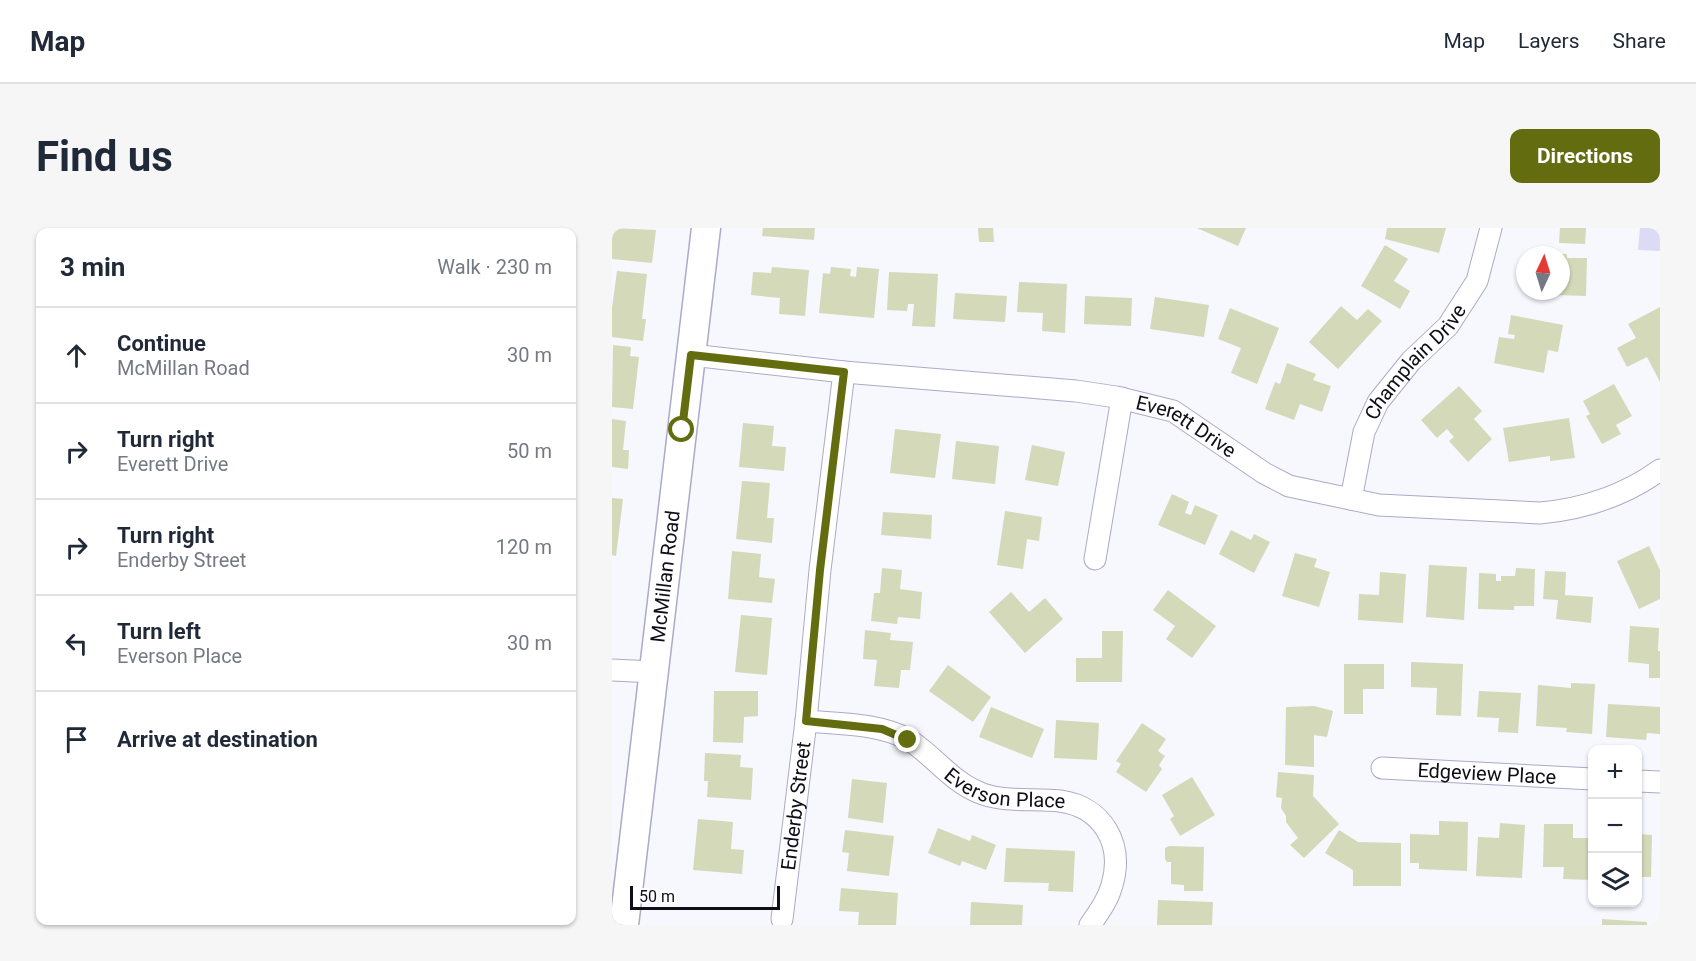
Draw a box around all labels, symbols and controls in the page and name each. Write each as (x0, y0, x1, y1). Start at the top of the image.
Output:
text: Map (30, 25, 85, 58)
text: Map (1443, 29, 1485, 53)
text: Layers (1518, 29, 1579, 53)
text: Share (1612, 29, 1666, 53)
button: Directions (1510, 129, 1660, 183)
text: Find us (36, 132, 173, 181)
north arrow (1516, 246, 1570, 300)
text: 3 min (60, 252, 125, 282)
text: Walk · 230 m (437, 255, 552, 279)
street label: Champlain Drive (1360, 300, 1471, 423)
text: Continue (117, 331, 206, 356)
icon: ahead (60, 339, 93, 372)
text: 30 m (507, 343, 552, 367)
text: McMillan Road (117, 356, 250, 380)
street label: Everett Drive (1134, 390, 1241, 463)
route start (668, 416, 694, 442)
text: Turn right (117, 427, 214, 452)
icon: right (60, 435, 93, 468)
text: 50 m (507, 439, 552, 463)
text: Everett Drive (117, 452, 228, 476)
street label: McMillan Road (645, 509, 685, 644)
text: Turn right (117, 523, 214, 548)
icon: right (60, 531, 93, 564)
text: 120 m (496, 535, 552, 559)
text: Enderby Street (117, 548, 246, 572)
text: Turn left (117, 619, 201, 644)
icon: left (60, 627, 93, 660)
text: 30 m (507, 631, 552, 655)
text: Everson Place (117, 644, 242, 668)
icon: arrive (60, 723, 93, 756)
route end (894, 726, 920, 752)
text: Arrive at destination (117, 727, 318, 752)
street label: Enderby Street (776, 740, 815, 872)
map controls (1588, 745, 1642, 907)
button: + (1588, 745, 1642, 799)
street label: Edgeview Place (1417, 758, 1557, 789)
street label: Everson Place (940, 763, 1067, 814)
button: − (1588, 799, 1642, 853)
button: layers (1588, 853, 1642, 907)
scale bar (630, 883, 780, 910)
text: 50 m (639, 887, 675, 906)

